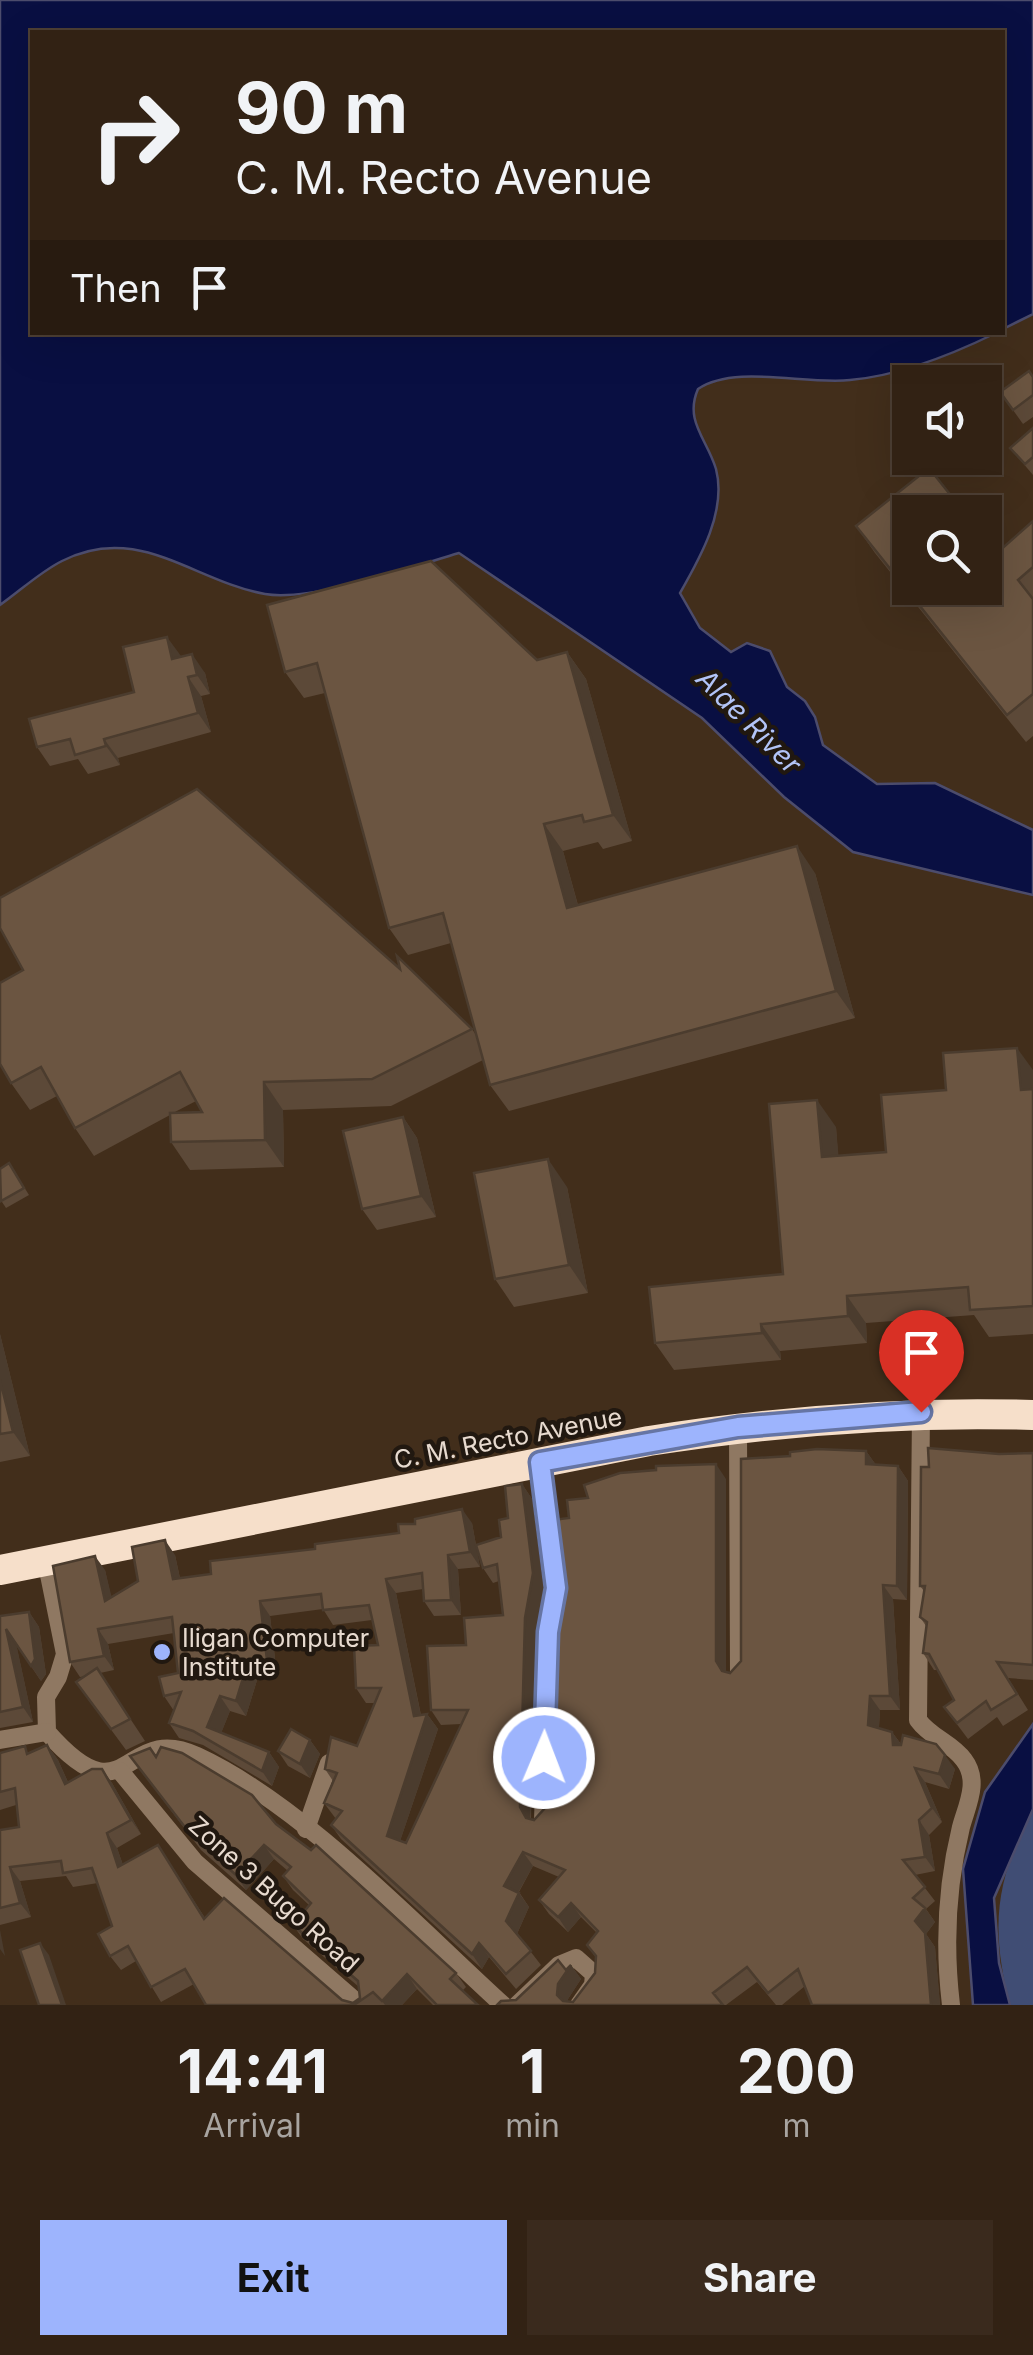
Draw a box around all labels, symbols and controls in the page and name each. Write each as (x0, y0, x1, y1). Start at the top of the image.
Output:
text: 90 m (235, 65, 408, 150)
icon: right (70, 70, 200, 200)
text: C. M. Recto Avenue (235, 150, 652, 205)
icon: arrive (182, 260, 237, 315)
text: Then (70, 265, 162, 311)
map controls (892, 365, 1002, 605)
button: sound (892, 365, 1002, 475)
button: search (892, 495, 1002, 605)
water label: Alae River (689, 661, 809, 781)
pin (879, 1310, 964, 1413)
icon: arrive (894, 1325, 949, 1380)
street label: C. M. Recto Avenue (391, 1401, 625, 1475)
place label: Iligan Computer Institute (182, 1623, 369, 1682)
marker: Iligan Computer Institute (151, 1641, 173, 1663)
position arrow (492, 1706, 596, 1810)
street label: Zone 3 Bugo Road (183, 1810, 365, 1978)
text: 14:41 (177, 2035, 328, 2107)
text: 1 (520, 2035, 545, 2107)
text: 200 (737, 2035, 856, 2107)
text: Arrival (203, 2106, 302, 2145)
text: min (505, 2106, 560, 2145)
text: m (782, 2106, 810, 2145)
button: Exit (40, 2220, 507, 2335)
button: Share (527, 2220, 993, 2335)

